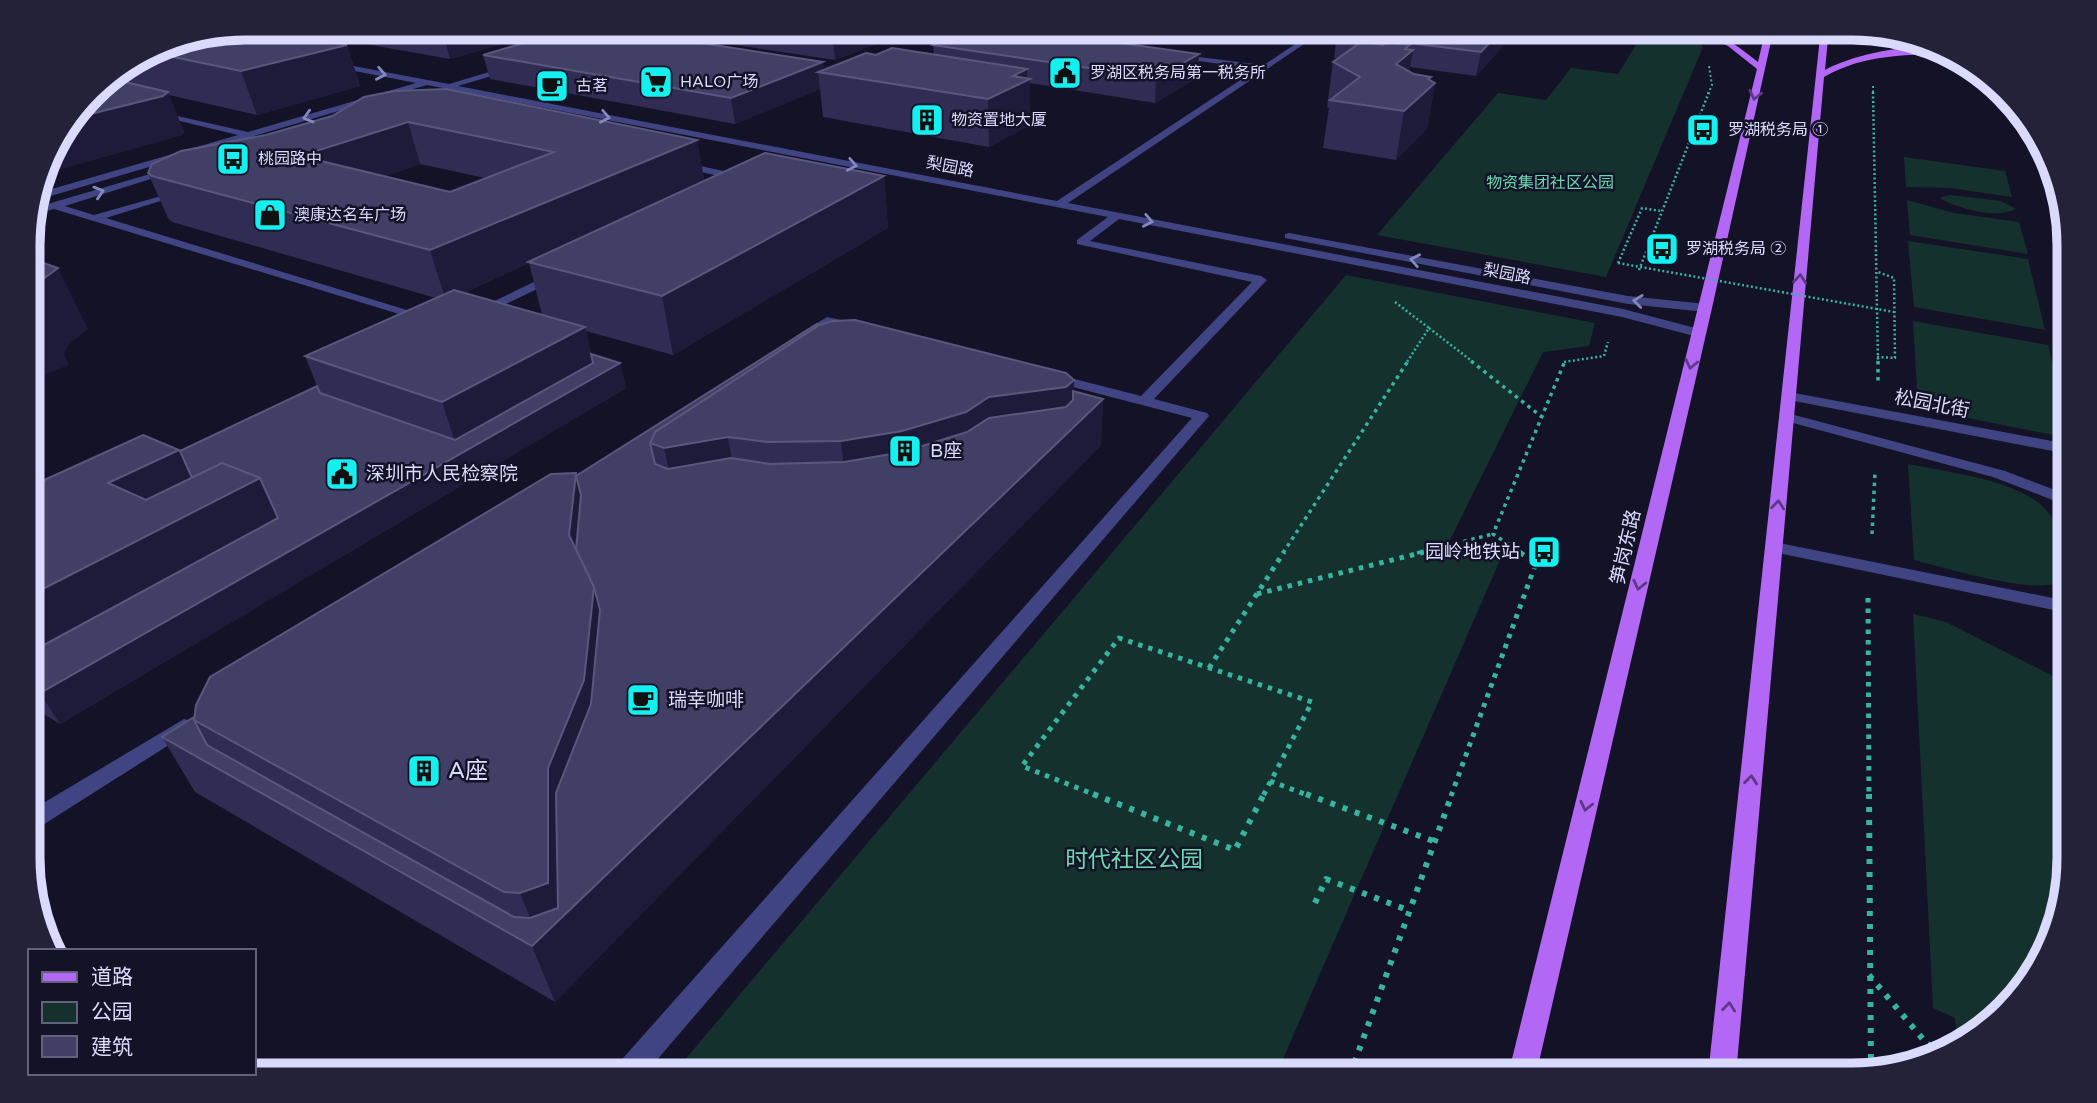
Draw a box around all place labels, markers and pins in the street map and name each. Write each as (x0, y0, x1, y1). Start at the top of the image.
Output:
public building icon: 罗湖区税务局第一税务所 (1046, 54, 1084, 92)
supermarket icon: HALO广场 (637, 63, 675, 101)
place label: 罗湖区税务局第一税务所 (1090, 63, 1266, 83)
cafe icon: 古茗 (533, 67, 571, 105)
place label: HALO广场 (680, 72, 758, 92)
place label: 古茗 (576, 76, 608, 96)
building icon: 物资置地大厦 (908, 101, 946, 139)
place label: 物资置地大厦 (951, 110, 1047, 130)
bus stop icon: 罗湖税务局 ① (1684, 111, 1722, 149)
place label: 罗湖税务局 ① (1728, 120, 1828, 140)
bus stop icon: 桃园路中 (214, 140, 252, 178)
place label: 桃园路中 (258, 149, 322, 169)
shop icon: 澳康达名车广场 (251, 196, 289, 234)
place label: 澳康达名车广场 (294, 205, 406, 225)
bus stop icon: 罗湖税务局 ② (1643, 230, 1681, 268)
place label: 罗湖税务局 ② (1686, 239, 1786, 259)
building icon: B座 (886, 432, 924, 470)
place label: B座 (930, 440, 962, 462)
public building icon: 深圳市人民检察院 (323, 455, 361, 493)
place label: 深圳市人民检察院 (366, 463, 518, 485)
bus stop icon: 园岭地铁站 (1525, 533, 1563, 571)
place label: 园岭地铁站 (1425, 541, 1520, 563)
cafe icon: 瑞幸咖啡 (624, 681, 662, 719)
place label: 瑞幸咖啡 (668, 689, 744, 711)
building icon: A座 (405, 752, 443, 790)
place label: A座 (448, 757, 488, 785)

